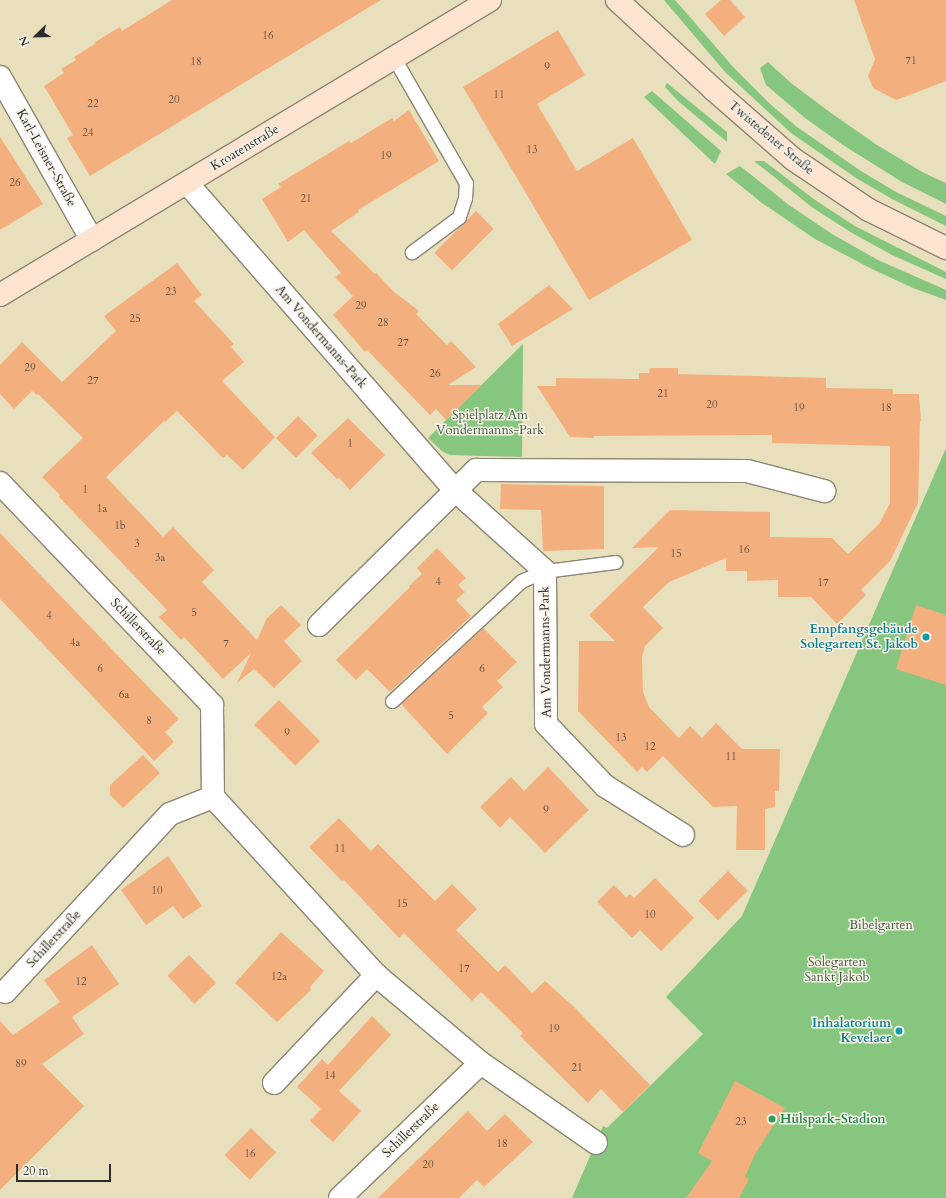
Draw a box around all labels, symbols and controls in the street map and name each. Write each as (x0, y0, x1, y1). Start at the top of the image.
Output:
north arrow (16, 16, 56, 56)
house number: 16 (262, 29, 274, 43)
text: N (16, 34, 33, 48)
house number: 71 (905, 54, 917, 68)
house number: 18 (190, 55, 202, 69)
house number: 9 (544, 60, 550, 74)
house number: 11 (493, 88, 505, 102)
house number: 20 (168, 93, 180, 107)
house number: 22 (87, 97, 99, 111)
street label: Twistedener Straße (725, 98, 817, 178)
street label: Karl-Leisner-Straße (13, 106, 79, 210)
street label: Kroatenstraße (208, 122, 282, 174)
house number: 24 (82, 126, 94, 140)
house number: 13 (526, 143, 538, 157)
house number: 19 (380, 149, 392, 163)
house number: 26 (9, 176, 21, 190)
house number: 21 (300, 192, 312, 206)
street label: Am Vondermanns-Park (272, 282, 370, 392)
house number: 23 (165, 285, 177, 299)
house number: 29 (355, 299, 367, 313)
house number: 25 (129, 312, 141, 326)
house number: 28 (377, 316, 389, 330)
house number: 27 (397, 336, 409, 350)
house number: 29 (24, 361, 36, 375)
house number: 26 (429, 367, 441, 381)
house number: 27 (87, 374, 99, 388)
house number: 21 (657, 387, 669, 401)
house number: 20 (706, 398, 718, 412)
house number: 19 (793, 401, 805, 415)
house number: 18 (880, 401, 892, 415)
park label: Spielplatz Am Vondermanns-Park (436, 408, 544, 439)
house number: 1 (347, 437, 353, 451)
house number: 1 (82, 483, 88, 497)
house number: 1a (97, 502, 107, 516)
house number: 1b (114, 519, 126, 533)
house number: 3 (134, 537, 140, 551)
house number: 16 (738, 543, 750, 557)
house number: 15 (670, 547, 682, 561)
house number: 3a (155, 551, 165, 565)
house number: 4 (435, 575, 441, 589)
house number: 17 (817, 576, 829, 590)
street label: Am Vondermanns-Park (537, 586, 555, 718)
street label: Schillerstraße (107, 595, 169, 659)
house number: 5 (191, 606, 197, 620)
house number: 4 (46, 609, 52, 623)
place label: Empfangsgebäude Solegarten St. Jakob (800, 622, 918, 653)
marker: Empfangsgebäude Solegarten St. Jakob (921, 632, 931, 642)
house number: 4a (70, 636, 80, 650)
house number: 7 (223, 637, 229, 651)
house number: 6 (97, 662, 103, 676)
house number: 6 (479, 662, 485, 676)
house number: 6a (119, 688, 129, 702)
house number: 5 (448, 709, 454, 723)
house number: 8 (146, 714, 152, 728)
house number: 9 (284, 726, 290, 740)
house number: 13 (615, 731, 627, 745)
house number: 12 (644, 740, 656, 754)
house number: 11 (725, 750, 737, 764)
house number: 9 (543, 803, 549, 817)
house number: 11 (334, 842, 346, 856)
house number: 10 (151, 884, 163, 898)
house number: 15 (396, 897, 408, 911)
street label: Schillerstraße (23, 907, 85, 971)
house number: 10 (644, 908, 656, 922)
park label: Bibelgarten (849, 917, 913, 933)
park label: Solegarten Sankt Jakob (804, 955, 870, 986)
house number: 17 (458, 962, 470, 976)
house number: 12a (271, 970, 287, 984)
house number: 12 (75, 975, 87, 989)
place label: Inhalatorium Kevelaer (812, 1016, 891, 1047)
house number: 19 (548, 1022, 560, 1036)
marker: Inhalatorium Kevelaer (894, 1026, 904, 1036)
house number: 89 (15, 1057, 27, 1071)
house number: 21 (571, 1061, 583, 1075)
house number: 14 (324, 1069, 336, 1083)
street label: Schillerstraße (379, 1099, 443, 1161)
place label: Hülspark-Stadion (780, 1111, 885, 1127)
marker: Hülspark-Stadion (767, 1114, 777, 1124)
house number: 23 (735, 1115, 747, 1129)
house number: 18 (496, 1137, 508, 1151)
house number: 16 (244, 1147, 256, 1161)
scale bar (18, 1156, 113, 1182)
house number: 20 (422, 1158, 434, 1172)
text: 20 m (23, 1163, 49, 1179)

